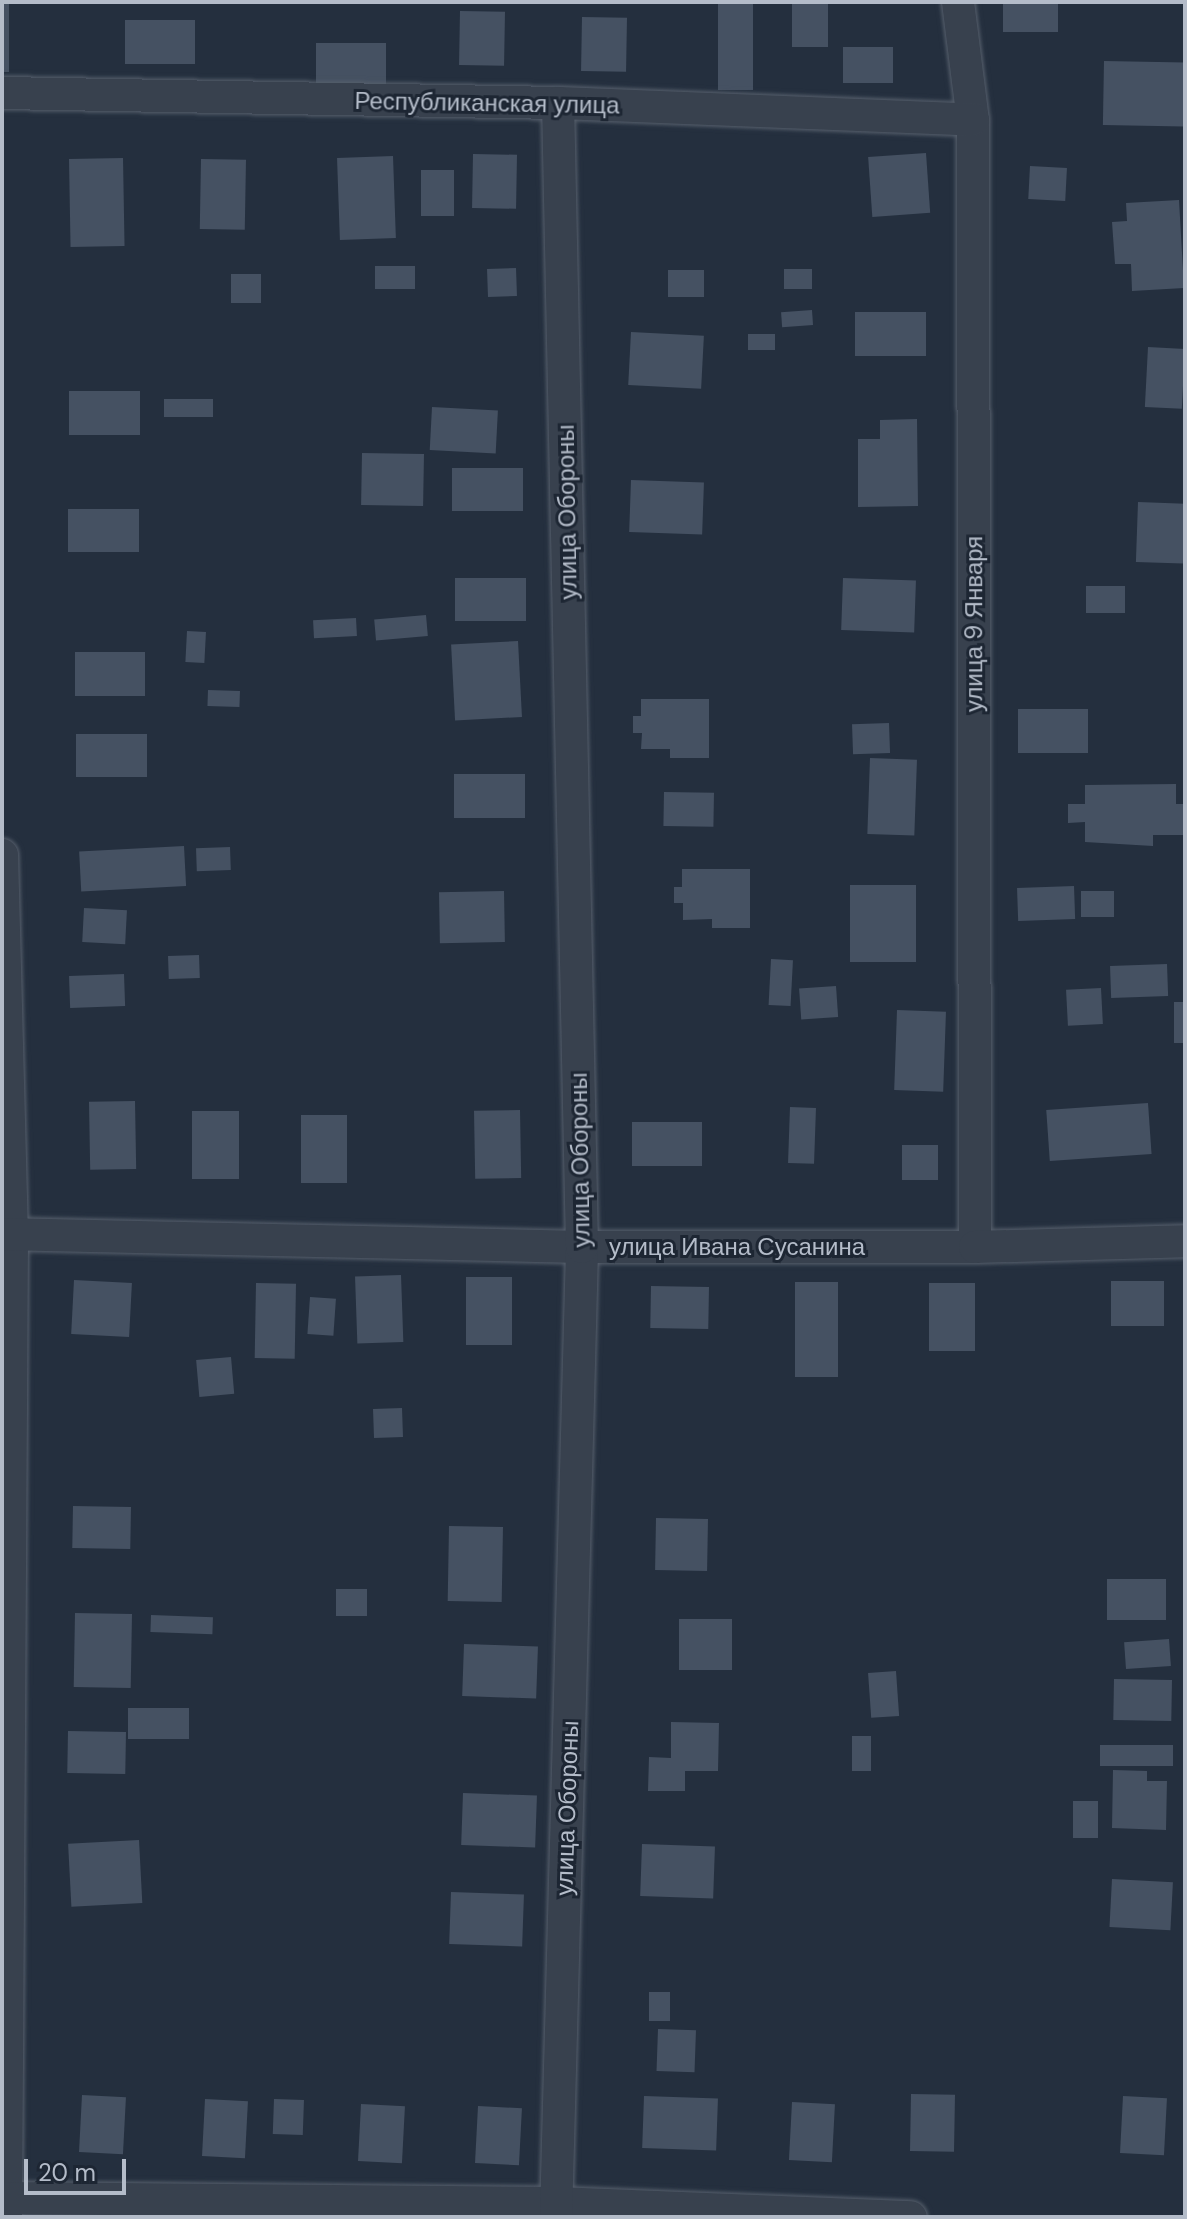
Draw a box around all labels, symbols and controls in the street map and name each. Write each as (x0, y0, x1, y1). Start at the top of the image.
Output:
street label: Республиканская улица (354, 86, 620, 120)
street label: улица Обороны (551, 424, 583, 600)
street label: улица 9 Января (960, 536, 988, 712)
street label: улица Обороны (564, 1072, 596, 1248)
street label: улица Ивана Сусанина (609, 1233, 865, 1261)
street label: улица Обороны (550, 1720, 584, 1896)
scale bar (28, 2143, 130, 2193)
text: 20 m (38, 2157, 96, 2188)

